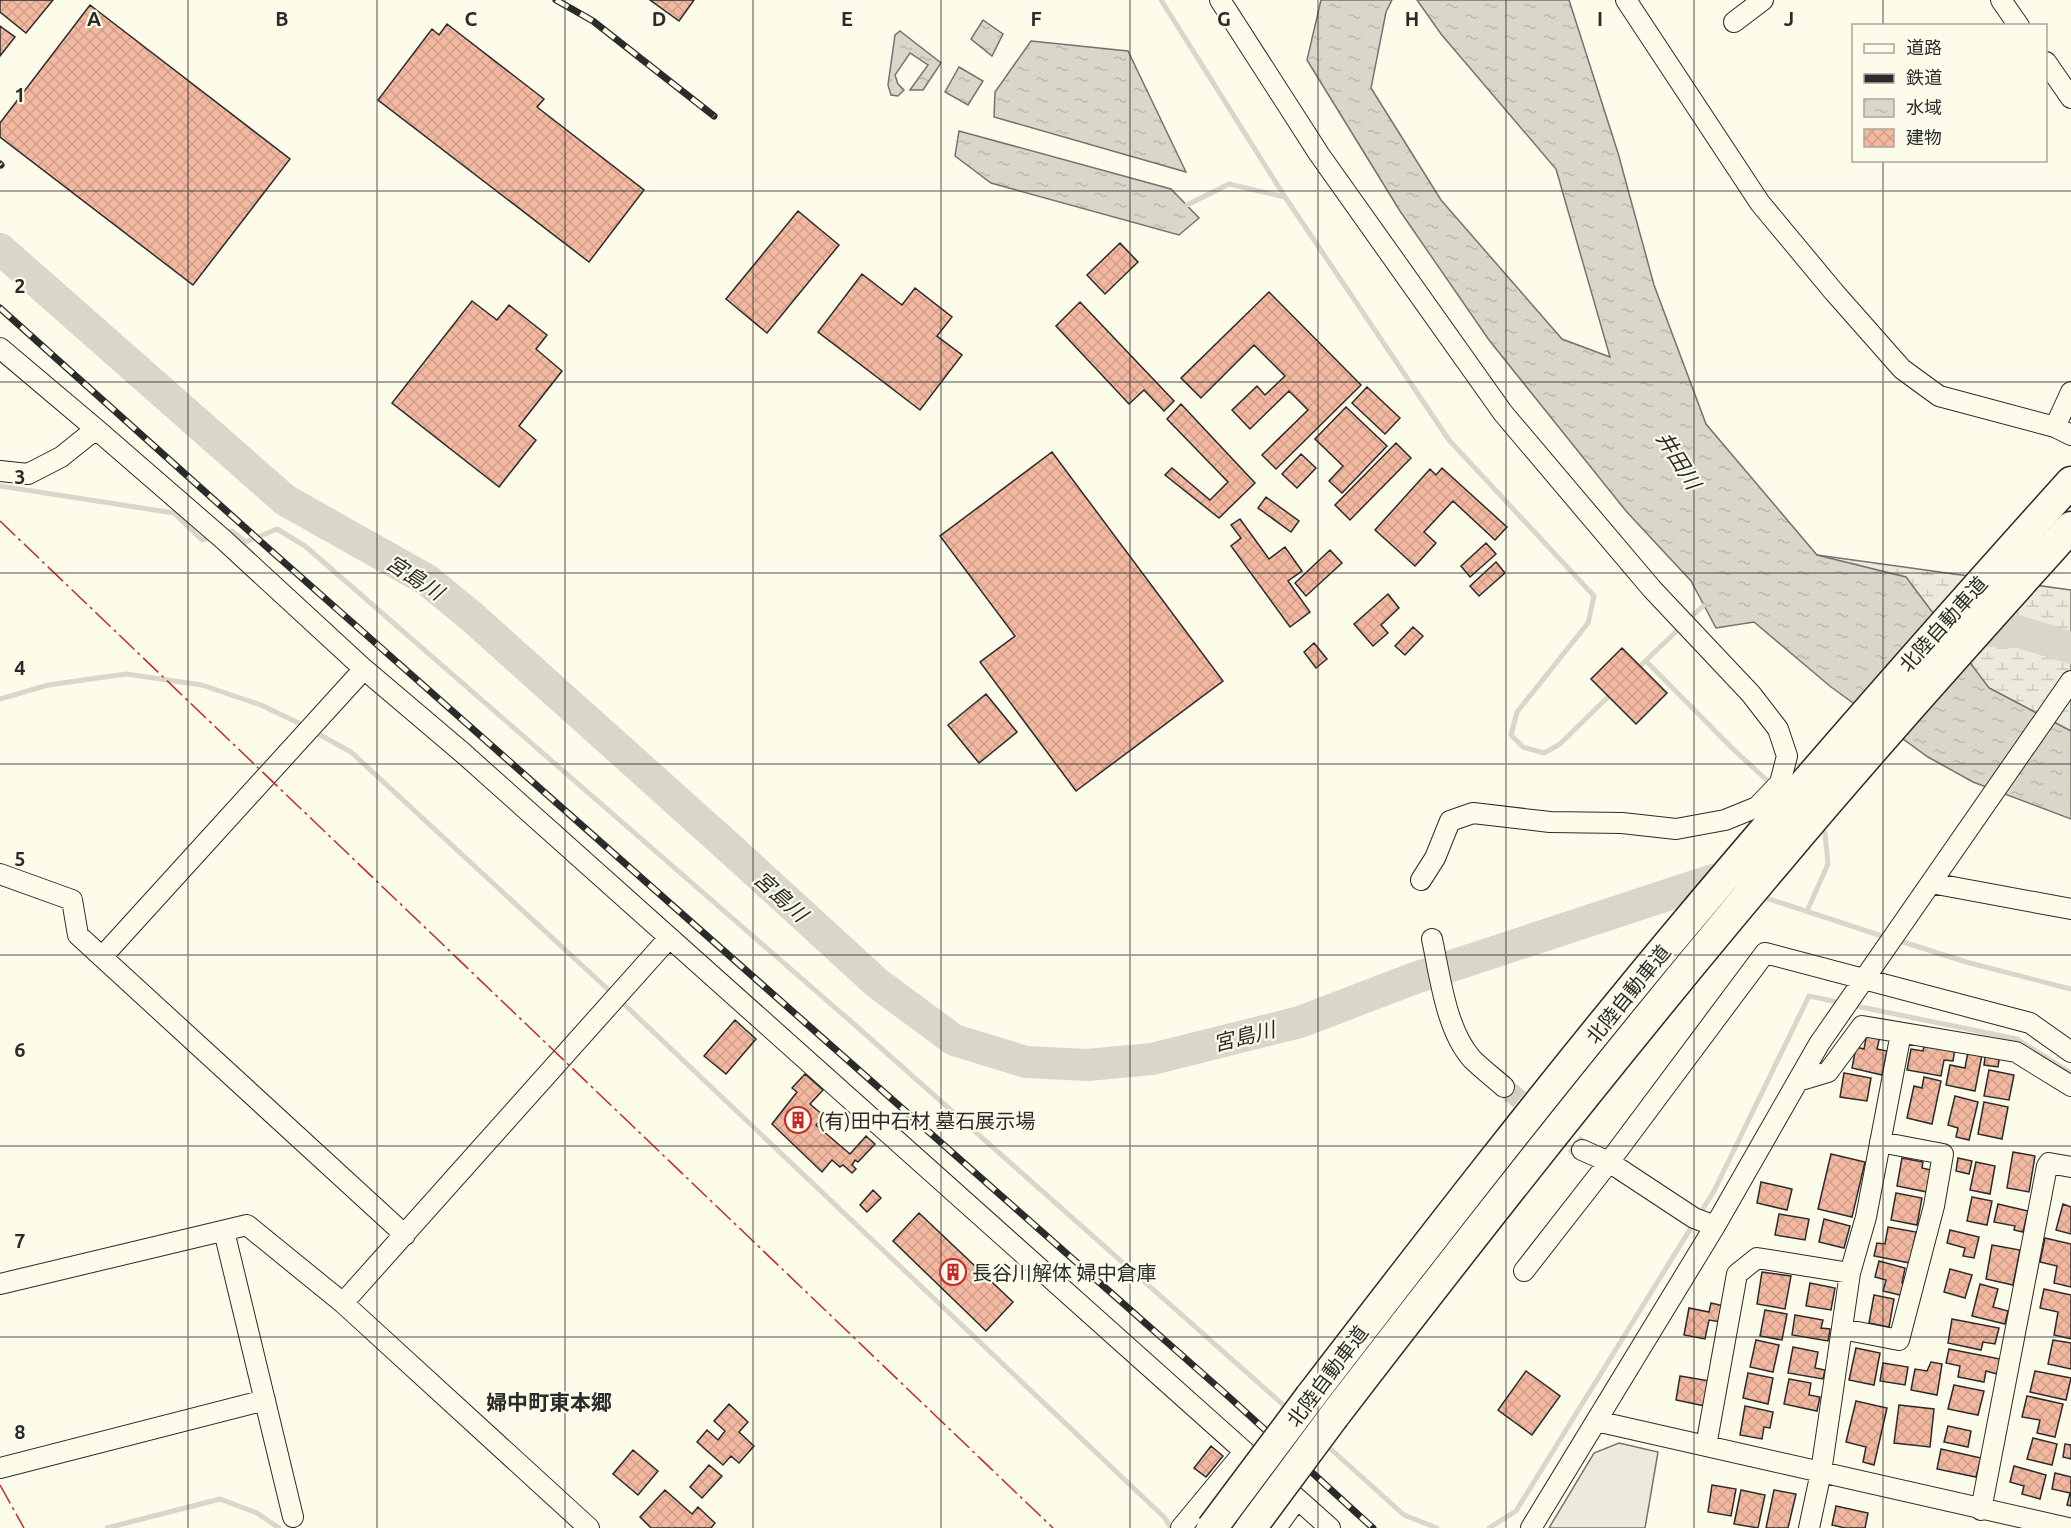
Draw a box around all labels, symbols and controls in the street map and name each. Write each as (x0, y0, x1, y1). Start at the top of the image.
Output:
text: A (87, 7, 101, 30)
text: B (275, 7, 289, 30)
text: C (465, 7, 478, 30)
text: D (652, 7, 666, 30)
text: E (841, 7, 853, 30)
text: F (1030, 7, 1042, 30)
text: G (1217, 7, 1231, 30)
text: H (1405, 7, 1419, 30)
text: I (1597, 7, 1603, 30)
text: J (1784, 7, 1794, 30)
legend (1852, 24, 2047, 162)
text: 道路 (1906, 37, 1942, 57)
text: 鉄道 (1906, 67, 1942, 87)
text: 1 (14, 83, 26, 106)
text: 水域 (1906, 97, 1942, 117)
text: 建物 (1906, 127, 1942, 147)
text: 2 (14, 274, 26, 297)
water label: 井田川 (1652, 427, 1707, 495)
text: 3 (14, 465, 26, 488)
water label: 宮島川 (382, 550, 450, 605)
street label: 北陸自動車道 (1894, 572, 1992, 676)
text: 4 (14, 656, 26, 679)
text: 5 (14, 847, 26, 870)
water label: 宮島川 (750, 866, 814, 927)
street label: 北陸自動車道 (1581, 940, 1675, 1048)
water label: 宮島川 (1211, 1016, 1279, 1055)
text: 6 (14, 1038, 26, 1061)
building icon: (有)田中石材 墓石展示場 (783, 1105, 813, 1135)
place label: (有)田中石材 墓石展示場 (818, 1109, 1035, 1132)
text: 7 (14, 1229, 26, 1252)
building icon: 長谷川解体 婦中倉庫 (938, 1257, 968, 1287)
place label: 長谷川解体 婦中倉庫 (972, 1261, 1157, 1284)
street label: 北陸自動車道 (1282, 1321, 1372, 1431)
district label: 婦中町東本郷 (486, 1390, 612, 1414)
text: 8 (14, 1420, 26, 1443)

